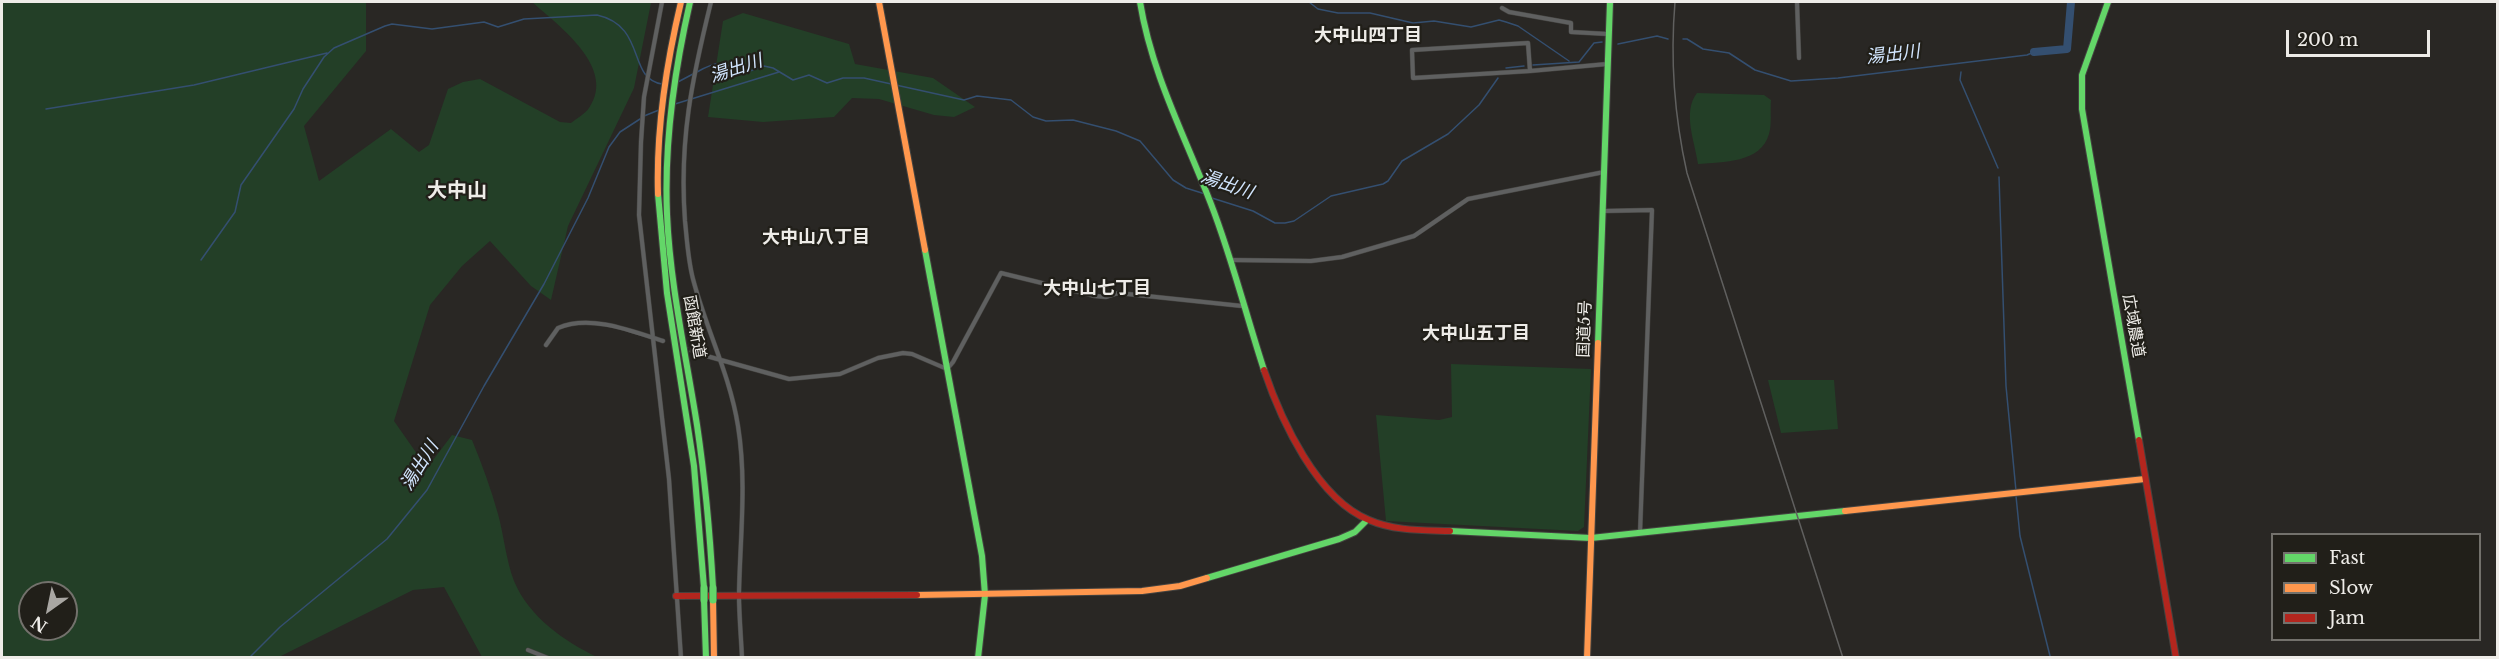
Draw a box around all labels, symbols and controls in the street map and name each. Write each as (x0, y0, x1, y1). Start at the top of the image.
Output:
scale bar (2289, 18, 2433, 56)
district label: 大中山四丁目 (1314, 25, 1422, 47)
text: 200 m (2297, 29, 2358, 51)
water label: 湯出川 (1865, 41, 1921, 69)
water label: 湯出川 (707, 50, 765, 88)
water label: 湯出川 (1198, 166, 1256, 204)
district label: 大中山 (427, 179, 487, 203)
district label: 大中山八丁目 (762, 227, 870, 249)
district label: 大中山七丁目 (1043, 278, 1151, 300)
street label: 広域農道 (2118, 293, 2148, 359)
street label: 函館新道 (679, 294, 709, 360)
street label: 国道5号 (1574, 300, 1596, 358)
district label: 大中山五丁目 (1422, 323, 1530, 345)
water label: 湯出川 (397, 437, 443, 495)
legend (2271, 533, 2481, 641)
text: Fast (2329, 547, 2365, 569)
text: Slow (2329, 577, 2373, 599)
north arrow (18, 581, 78, 641)
text: Jam (2329, 607, 2365, 629)
text: N (28, 612, 51, 637)

